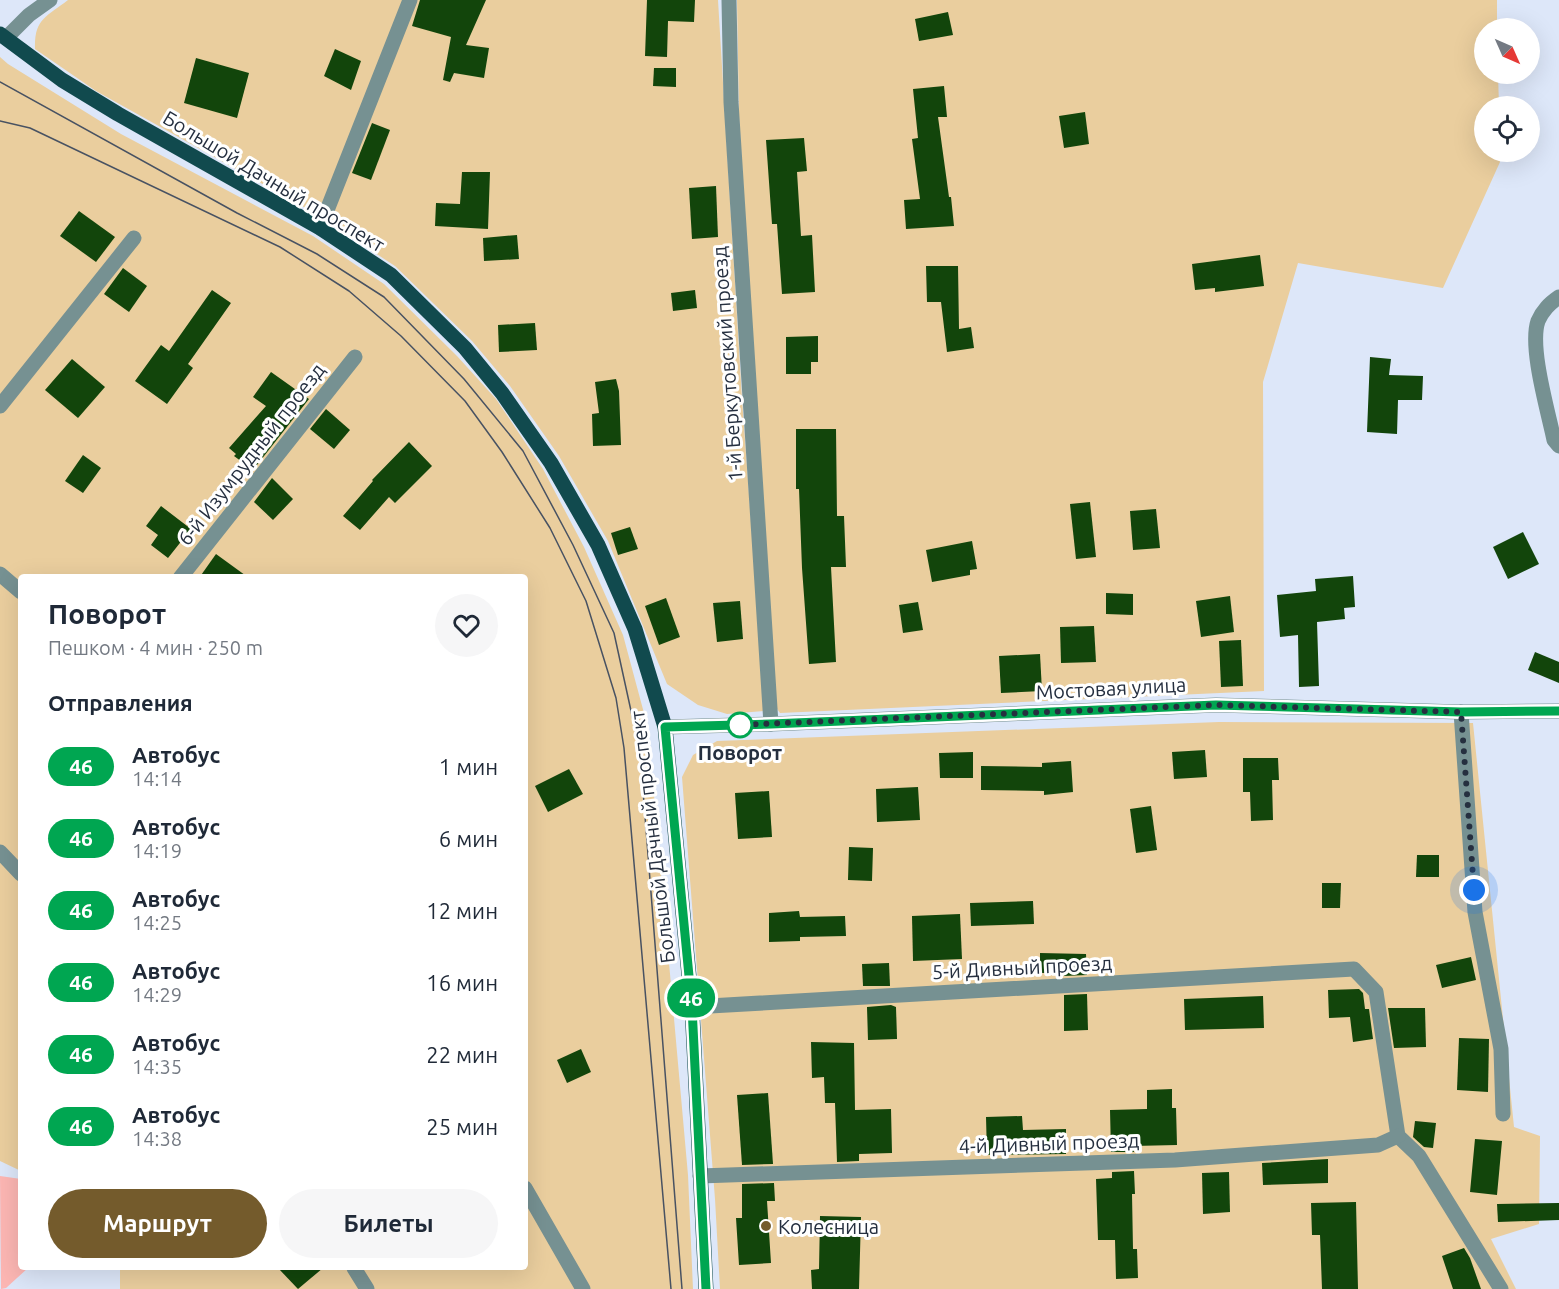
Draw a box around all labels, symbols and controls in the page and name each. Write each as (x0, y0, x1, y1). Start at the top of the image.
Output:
north arrow (1474, 18, 1540, 84)
map controls (1474, 18, 1540, 162)
button: locate (1474, 96, 1540, 162)
street label: Большой Дачный проспект (159, 106, 389, 256)
street label: 1-й Беркутовский проезд (707, 245, 747, 482)
street label: 6-й Изумрудный проезд (173, 358, 329, 550)
button: heart (435, 594, 498, 657)
text: Поворот (48, 598, 166, 629)
text: Пешком · 4 мин · 250 m (48, 636, 263, 659)
street label: Мостовая улица (1035, 673, 1187, 703)
text: Отправления (48, 690, 193, 715)
street label: Большой Дачный проспект (625, 709, 679, 964)
marker: Поворот (727, 712, 753, 738)
place label: Поворот (698, 741, 782, 764)
text: Автобус (132, 742, 220, 767)
text: 46 (69, 754, 93, 778)
text: 1 мин (439, 754, 498, 779)
text: 14:14 (132, 767, 182, 790)
text: Автобус (132, 814, 220, 839)
text: 46 (69, 826, 93, 850)
text: 6 мин (439, 826, 498, 851)
text: 14:19 (132, 839, 182, 862)
your location (1459, 875, 1489, 905)
text: Автобус (132, 886, 220, 911)
text: 46 (69, 898, 93, 922)
text: 12 мин (426, 898, 498, 923)
text: 14:25 (132, 911, 182, 934)
street label: 5-й Дивный проезд (931, 951, 1113, 983)
text: Автобус (132, 958, 220, 983)
text: 46 (69, 970, 93, 994)
text: 16 мин (426, 970, 498, 995)
line badge: 46 (664, 978, 718, 1018)
text: 14:29 (132, 983, 182, 1006)
text: 46 (679, 986, 703, 1010)
text: Автобус (132, 1030, 220, 1055)
text: 46 (69, 1042, 93, 1066)
text: 22 мин (426, 1042, 498, 1067)
text: 14:35 (132, 1055, 182, 1078)
text: Автобус (132, 1102, 220, 1127)
text: 46 (69, 1114, 93, 1138)
text: 25 мин (426, 1114, 498, 1139)
text: 14:38 (132, 1127, 182, 1150)
street label: 4-й Дивный проезд (958, 1128, 1140, 1158)
button: Маршрут (48, 1189, 267, 1258)
button: Билеты (279, 1189, 498, 1258)
place label: Колесница (778, 1215, 879, 1238)
marker: Колесница (759, 1219, 773, 1233)

